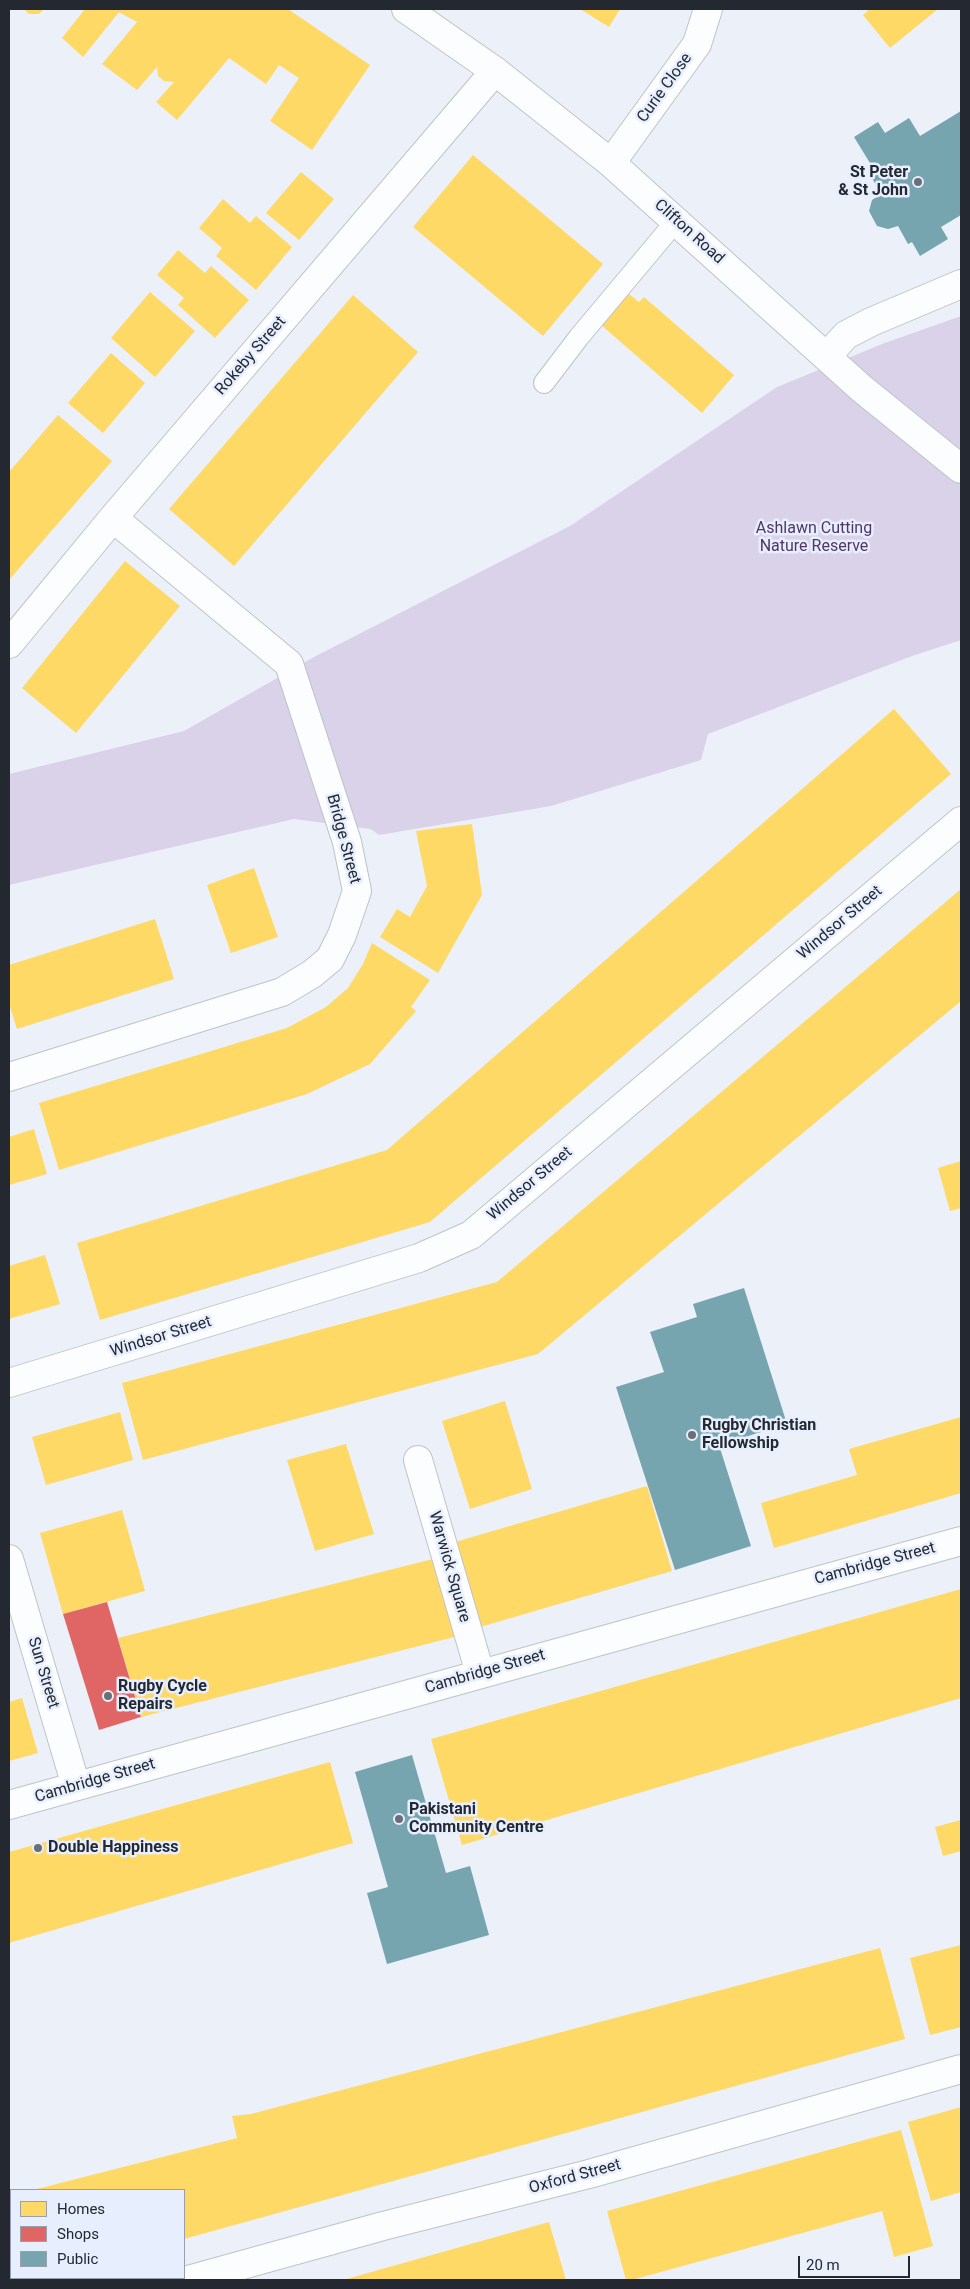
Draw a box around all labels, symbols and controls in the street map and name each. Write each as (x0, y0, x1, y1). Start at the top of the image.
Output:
street label: Curie Close (633, 50, 697, 126)
place label: St Peter & St John (838, 163, 908, 201)
marker: St Peter & St John (912, 176, 924, 188)
street label: Clifton Road (650, 196, 728, 268)
street label: Rokeby Street (212, 313, 290, 399)
park label: Ashlawn Cutting Nature Reserve (756, 519, 872, 557)
street label: Bridge Street (322, 792, 364, 886)
street label: Windsor Street (794, 882, 886, 964)
street label: Windsor Street (484, 1143, 576, 1225)
street label: Windsor Street (108, 1312, 214, 1362)
place label: Rugby Christian Fellowship (702, 1416, 816, 1454)
marker: Rugby Christian Fellowship (686, 1429, 698, 1441)
street label: Warwick Square (424, 1509, 474, 1625)
street label: Cambridge Street (813, 1539, 937, 1589)
street label: Sun Street (23, 1635, 63, 1711)
street label: Cambridge Street (423, 1646, 547, 1698)
place label: Rugby Cycle Repairs (118, 1677, 207, 1715)
marker: Rugby Cycle Repairs (102, 1690, 114, 1702)
street label: Cambridge Street (33, 1755, 157, 1807)
place label: Pakistani Community Centre (409, 1800, 544, 1838)
marker: Pakistani Community Centre (393, 1813, 405, 1825)
place label: Double Happiness (48, 1838, 178, 1858)
marker: Double Happiness (32, 1842, 44, 1854)
street label: Oxford Street (527, 2156, 623, 2198)
legend (10, 2189, 185, 2279)
text: Homes (57, 2200, 105, 2218)
text: Shops (57, 2225, 99, 2243)
scale bar (800, 2246, 912, 2278)
text: Public (57, 2250, 98, 2268)
text: 20 m (806, 2256, 840, 2274)

